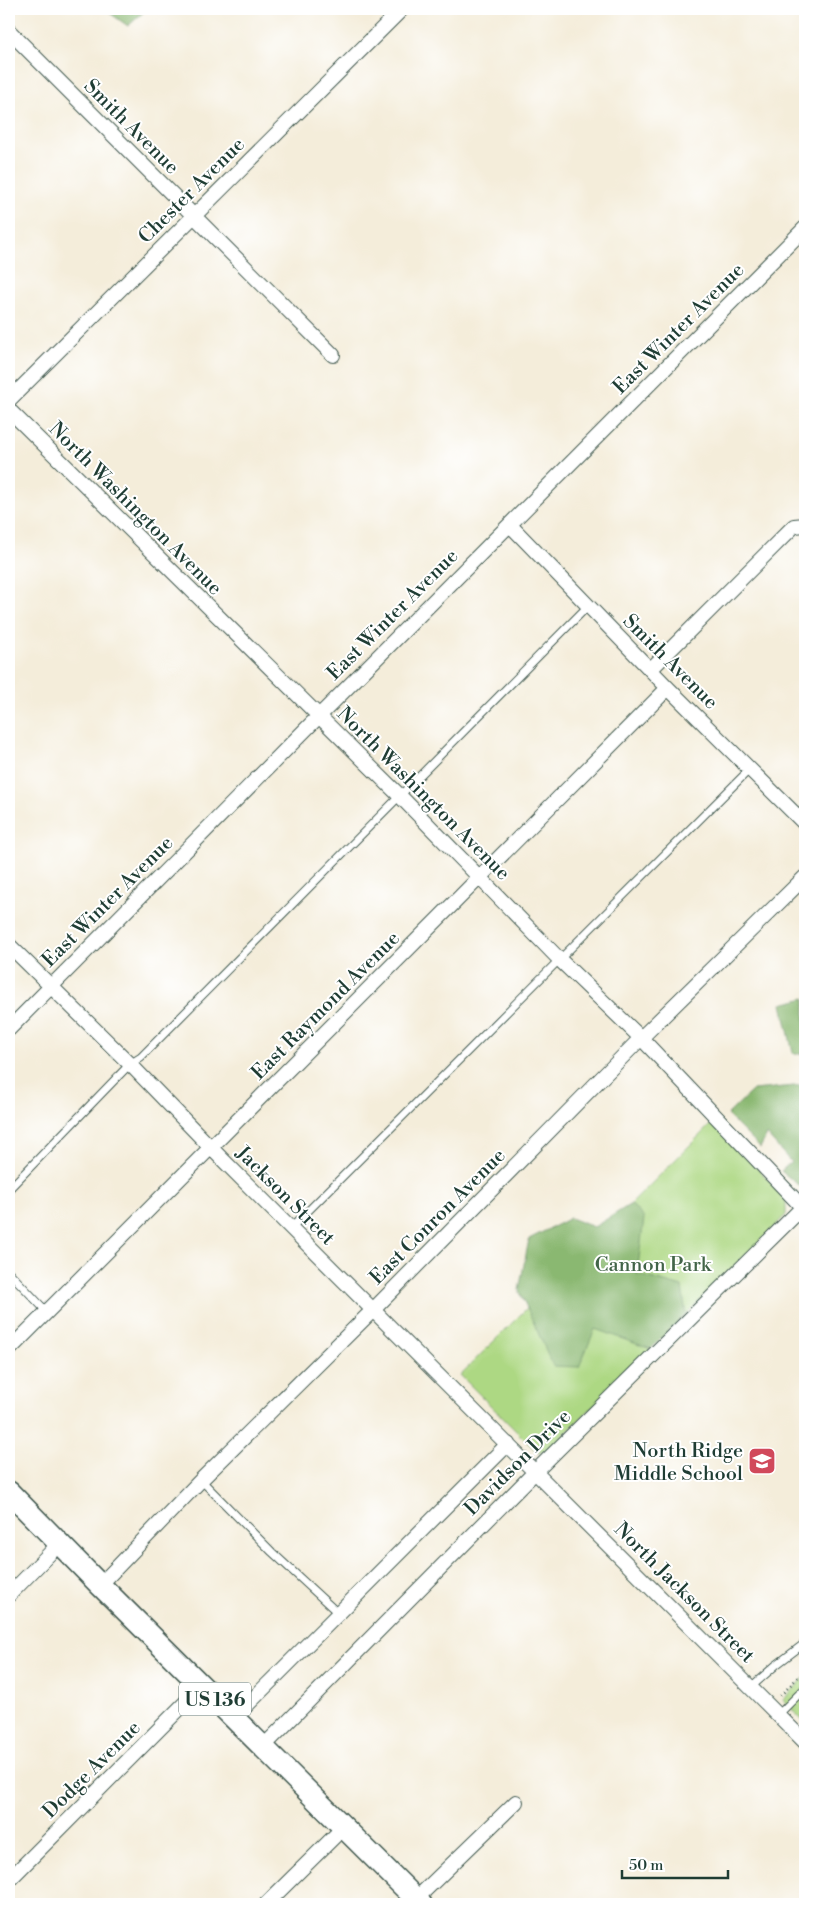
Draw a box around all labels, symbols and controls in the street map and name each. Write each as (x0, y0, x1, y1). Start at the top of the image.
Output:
street label: Smith Avenue (78, 74, 184, 180)
street label: Chester Avenue (134, 133, 251, 250)
street label: East Winter Avenue (608, 258, 750, 400)
street label: North Washington Avenue (43, 417, 227, 601)
street label: East Winter Avenue (322, 544, 464, 686)
street label: Smith Avenue (617, 609, 723, 715)
street label: North Washington Avenue (331, 702, 515, 886)
street label: East Winter Avenue (37, 831, 179, 973)
street label: East Raymond Avenue (246, 926, 406, 1086)
street label: Jackson Street (229, 1140, 340, 1251)
street label: East Conron Avenue (365, 1144, 511, 1290)
park label: Cannon Park (595, 1253, 713, 1278)
street label: Davidson Drive (460, 1405, 577, 1522)
place label: North Ridge Middle School (614, 1439, 743, 1487)
school or university icon: North Ridge Middle School (747, 1446, 777, 1476)
street label: North Jackson Street (608, 1517, 760, 1669)
road number: US 136 (179, 1682, 251, 1716)
street label: Dodge Avenue (38, 1716, 146, 1824)
scale bar (622, 1848, 728, 1880)
text: 50 m (629, 1856, 663, 1875)

